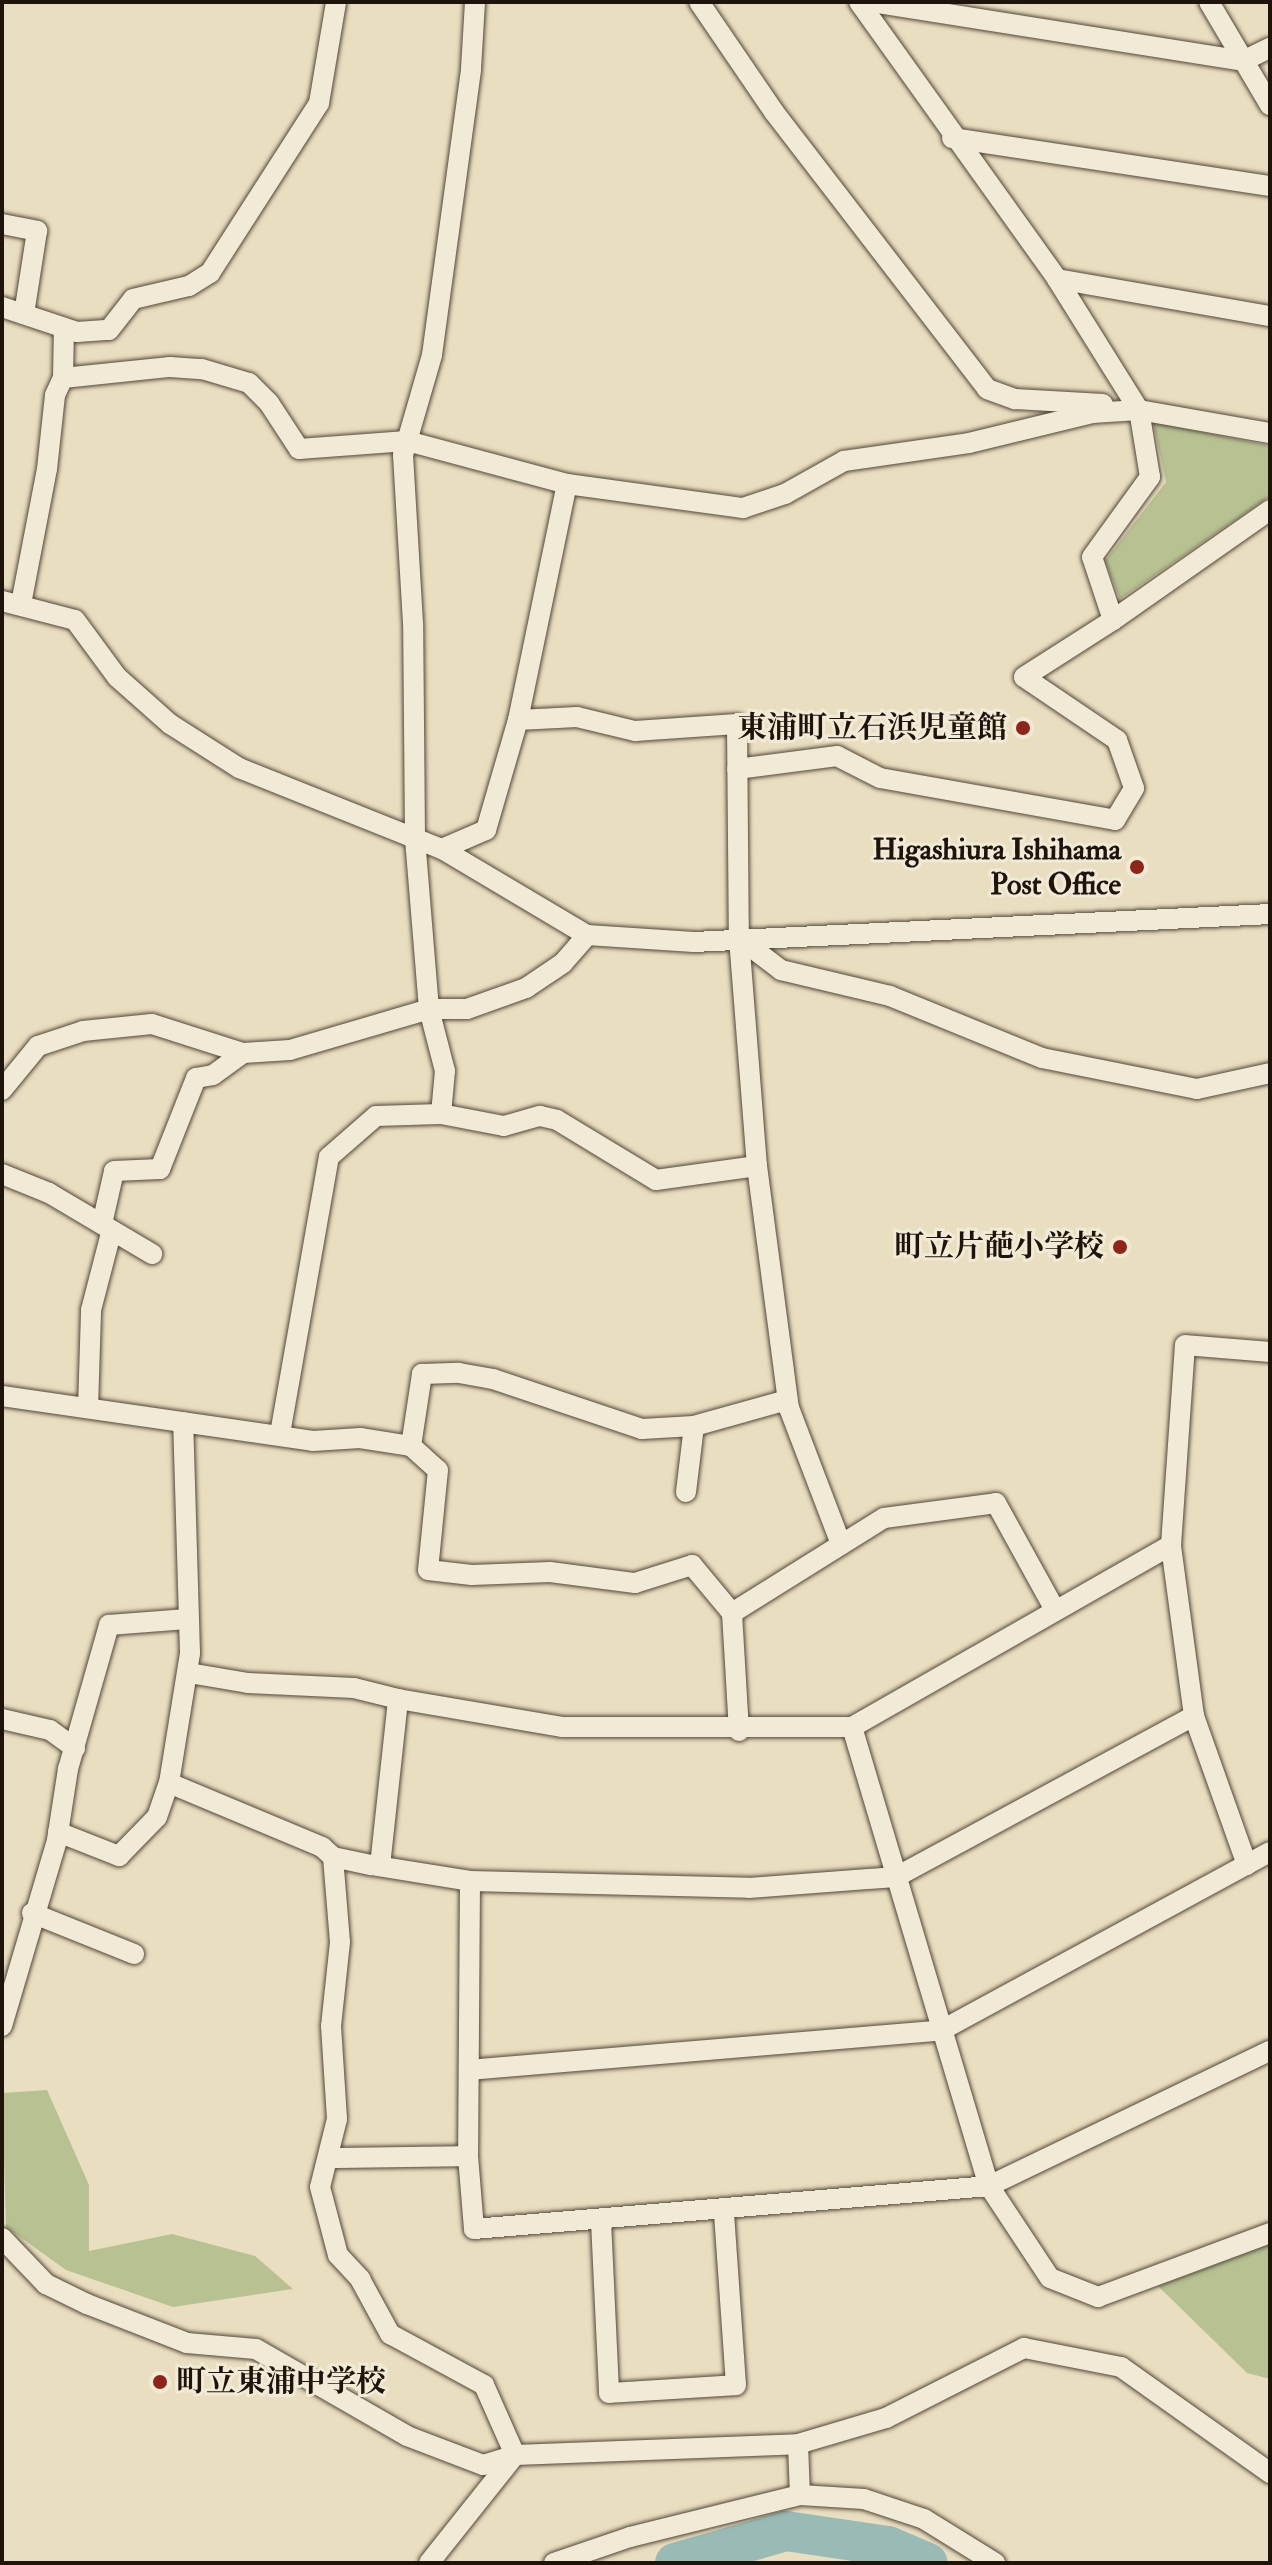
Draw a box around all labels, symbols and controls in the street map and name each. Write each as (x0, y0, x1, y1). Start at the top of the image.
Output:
place label: 東浦町立石浜児童館 (737, 710, 1007, 746)
marker: 東浦町立石浜児童館 (1014, 719, 1032, 737)
place label: Higashiura Ishihama Post Office (873, 832, 1121, 902)
marker: Higashiura Ishihama Post Office (1128, 858, 1146, 876)
place label: 町立片葩小学校 (894, 1229, 1104, 1265)
marker: 町立片葩小学校 (1111, 1238, 1129, 1256)
place label: 町立東浦中学校 (176, 2364, 386, 2400)
marker: 町立東浦中学校 (151, 2373, 169, 2391)

